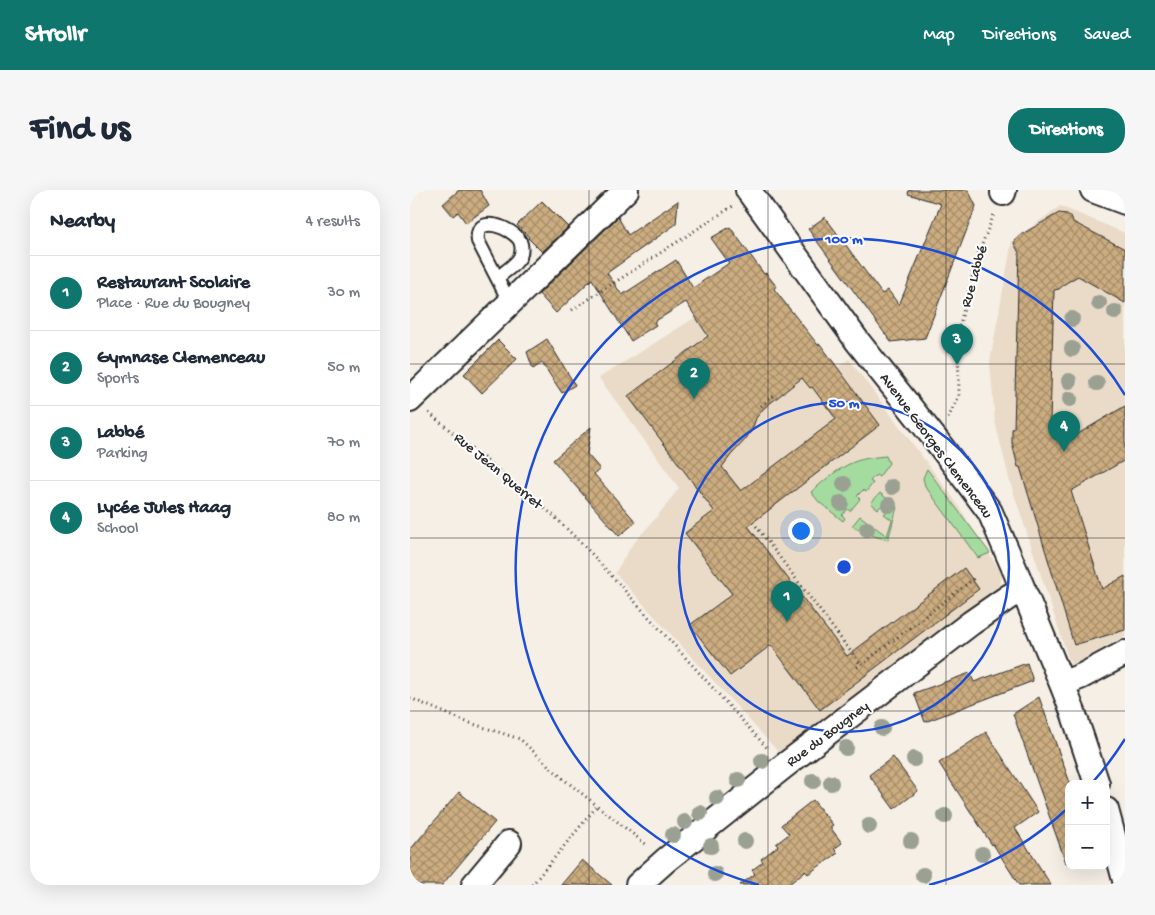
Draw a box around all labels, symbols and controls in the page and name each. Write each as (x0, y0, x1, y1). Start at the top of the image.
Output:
text: Strollr (25, 21, 86, 50)
text: Map (923, 25, 955, 46)
text: Directions (983, 25, 1056, 46)
text: Saved (1084, 25, 1130, 46)
button: Directions (1008, 108, 1125, 153)
text: Find us (30, 110, 130, 151)
text: Nearby (50, 210, 115, 235)
text: 4 results (305, 213, 360, 232)
text: 100 m (824, 231, 863, 249)
street label: Rue Labbé (958, 243, 992, 310)
text: Restaurant Scolaire (97, 272, 250, 295)
text: 1 (63, 284, 69, 303)
text: 30 m (327, 284, 360, 303)
text: Place · Rue du Bougney (97, 295, 250, 314)
pin: 3 (941, 324, 973, 365)
text: Gymnase Clemenceau (97, 347, 265, 370)
pin: 2 (678, 358, 710, 399)
text: 2 (62, 359, 70, 378)
text: 50 m (327, 359, 360, 378)
text: Sports (97, 370, 139, 389)
street label: Avenue Georges Clemenceau (875, 370, 996, 522)
text: 50 m (829, 395, 860, 413)
pin: 4 (1048, 411, 1080, 452)
text: Labbé (97, 422, 144, 445)
street label: Rue Jean Querret (450, 429, 547, 515)
text: 3 (62, 434, 70, 453)
text: 70 m (327, 434, 360, 453)
text: Parking (97, 445, 148, 464)
text: Lycée Jules Haag (97, 497, 231, 520)
text: 4 (62, 509, 70, 528)
text: 80 m (327, 509, 360, 528)
your location (788, 518, 814, 544)
text: School (97, 520, 139, 539)
centre of rings (835, 558, 853, 576)
pin: 1 (771, 581, 803, 622)
street label: Rue du Bougney (783, 697, 874, 772)
map controls (1065, 780, 1110, 870)
button: + (1065, 780, 1110, 825)
button: − (1065, 825, 1110, 870)

